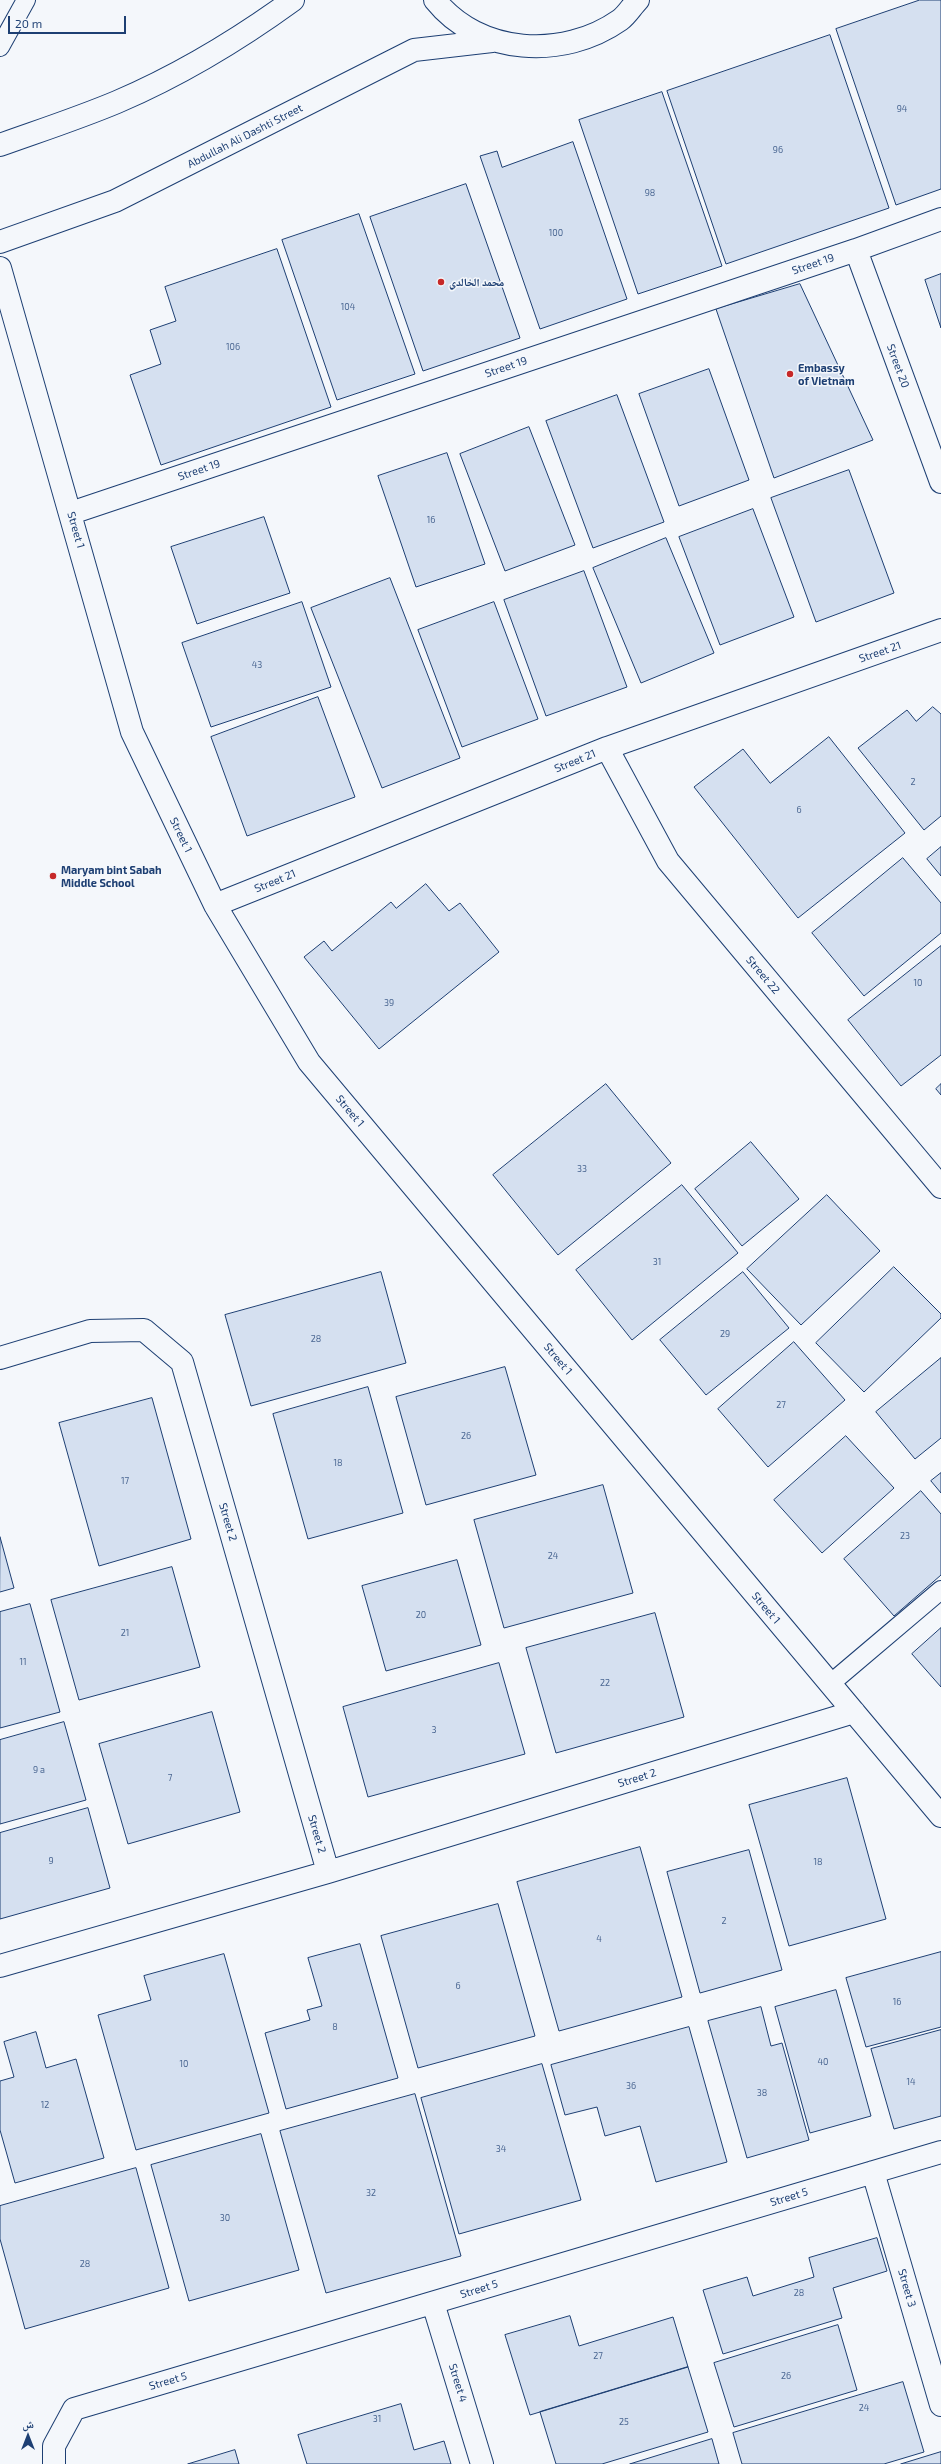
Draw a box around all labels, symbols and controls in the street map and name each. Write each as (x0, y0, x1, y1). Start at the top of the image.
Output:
scale bar (10, 8, 128, 34)
text: 20 m (15, 16, 42, 30)
street label: Abdullah Ali Dashti Street (185, 101, 305, 171)
house number: 94 (897, 104, 907, 114)
house number: 96 (773, 145, 783, 155)
house number: 98 (645, 188, 655, 198)
house number: 100 (549, 228, 563, 238)
street label: Street 19 (790, 251, 836, 277)
place label: محمد الخالدي (449, 275, 504, 289)
marker: محمد الخالدي (436, 277, 446, 287)
house number: 104 (341, 302, 355, 312)
house number: 106 (226, 342, 240, 352)
street label: Street 20 (884, 342, 912, 390)
street label: Street 19 (483, 354, 529, 380)
place label: Embassy of Vietnam (798, 361, 855, 387)
marker: Embassy of Vietnam (785, 369, 795, 379)
street label: Street 19 (176, 457, 222, 483)
street label: Street 1 (65, 510, 87, 550)
house number: 16 (427, 515, 435, 525)
street label: Street 21 (857, 639, 903, 665)
house number: 43 (252, 660, 262, 670)
street label: Street 21 (552, 747, 598, 775)
house number: 2 (910, 777, 916, 787)
house number: 6 (796, 805, 802, 815)
street label: Street 1 (167, 815, 195, 855)
place label: Maryam bint Sabah Middle School (61, 863, 162, 889)
street label: Street 21 (252, 867, 298, 895)
marker: Maryam bint Sabah Middle School (48, 871, 58, 881)
street label: Street 22 (743, 953, 783, 997)
house number: 10 (913, 978, 923, 988)
house number: 39 (384, 998, 394, 1008)
street label: Street 1 (333, 1092, 367, 1130)
house number: 33 (577, 1164, 587, 1174)
house number: 31 (653, 1257, 661, 1267)
house number: 29 (720, 1329, 730, 1339)
house number: 28 (311, 1334, 321, 1344)
street label: Street 1 (541, 1340, 575, 1378)
house number: 27 (776, 1400, 786, 1410)
house number: 26 (461, 1431, 471, 1441)
house number: 18 (333, 1458, 343, 1468)
house number: 17 (121, 1476, 129, 1486)
street label: Street 2 (216, 1501, 240, 1543)
house number: 23 (900, 1531, 910, 1541)
house number: 24 (548, 1551, 558, 1561)
street label: Street 1 (749, 1589, 783, 1627)
house number: 20 (416, 1610, 426, 1620)
house number: 21 (121, 1628, 129, 1638)
house number: 11 (19, 1657, 27, 1667)
house number: 22 (600, 1678, 610, 1688)
house number: 3 (431, 1725, 437, 1735)
house number: 9 a (33, 1765, 45, 1775)
street label: Street 2 (616, 1766, 658, 1790)
house number: 7 (168, 1773, 172, 1783)
street label: Street 2 (305, 1813, 329, 1855)
house number: 9 (48, 1856, 54, 1866)
house number: 18 (813, 1857, 823, 1867)
house number: 2 (721, 1916, 727, 1926)
house number: 4 (596, 1934, 602, 1944)
house number: 6 (455, 1981, 461, 1991)
house number: 16 (893, 1997, 901, 2007)
house number: 8 (332, 2022, 338, 2032)
house number: 40 (818, 2057, 828, 2067)
house number: 10 (179, 2059, 189, 2069)
house number: 14 (906, 2077, 916, 2087)
house number: 36 (626, 2081, 636, 2091)
house number: 38 (757, 2088, 767, 2098)
house number: 12 (41, 2100, 49, 2110)
house number: 34 (496, 2144, 506, 2154)
street label: Street 5 (768, 2185, 810, 2209)
house number: 32 (366, 2188, 376, 2198)
house number: 30 (220, 2213, 230, 2223)
house number: 28 (80, 2259, 90, 2269)
street label: Street 3 (895, 2267, 919, 2309)
street label: Street 5 (458, 2277, 500, 2301)
house number: 28 (794, 2288, 804, 2298)
house number: 27 (593, 2351, 603, 2361)
street label: Street 4 (446, 2362, 470, 2404)
street label: Street 5 (147, 2369, 189, 2393)
house number: 26 (781, 2371, 791, 2381)
house number: 24 (859, 2403, 869, 2413)
house number: 31 (373, 2414, 381, 2424)
north arrow (8, 2416, 48, 2456)
text: ش (22, 2417, 34, 2430)
house number: 25 (619, 2417, 629, 2427)

